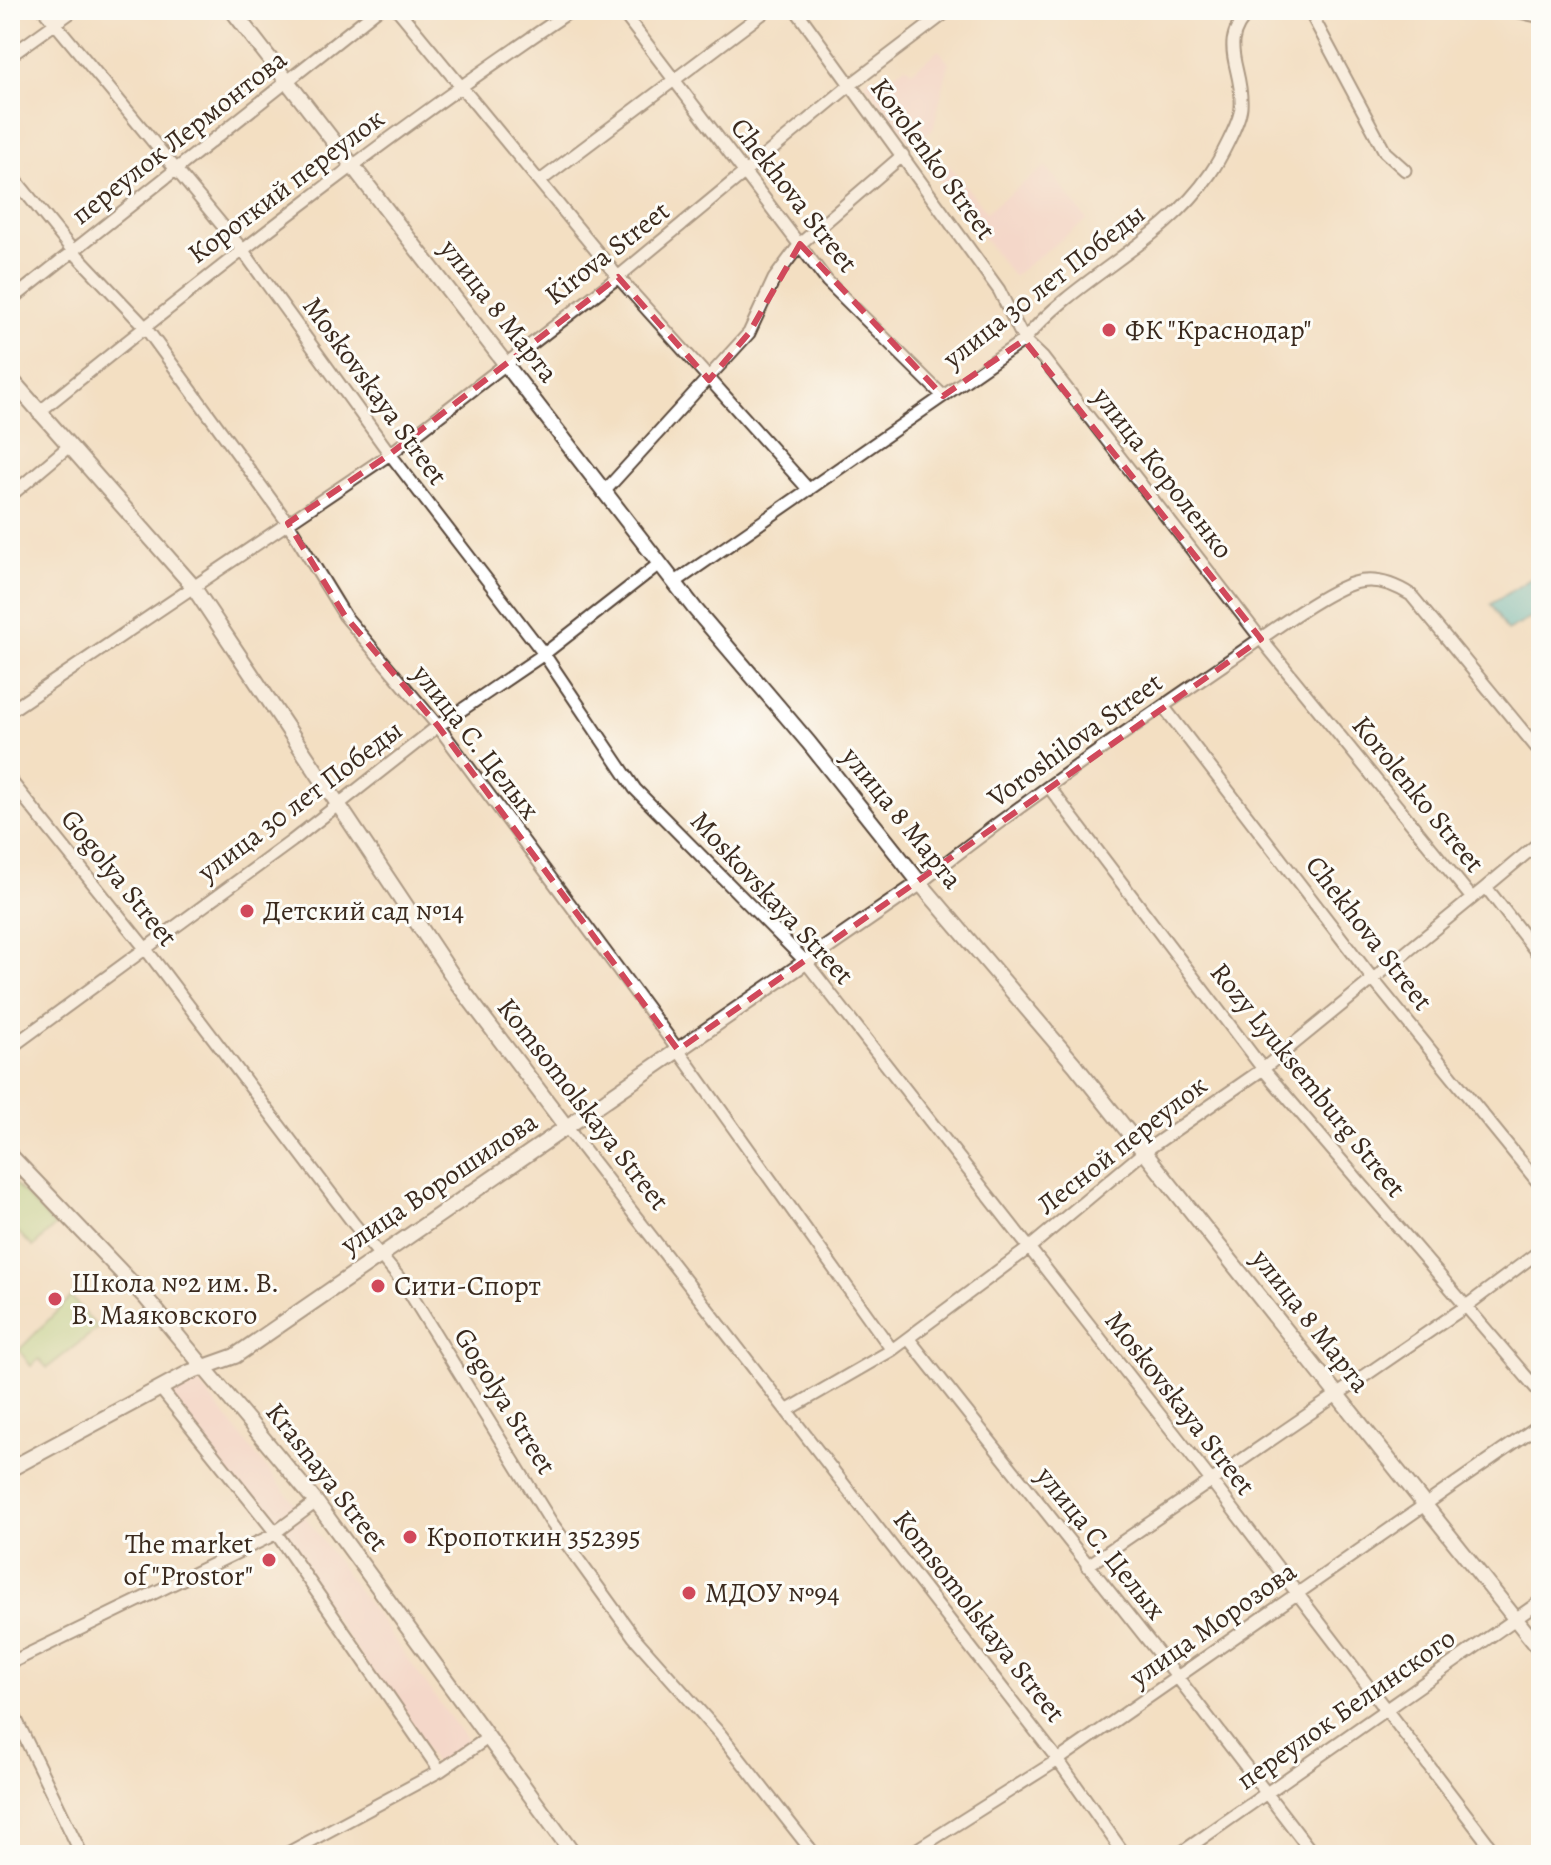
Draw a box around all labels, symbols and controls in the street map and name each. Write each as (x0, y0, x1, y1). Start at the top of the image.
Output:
street label: переулок Лермонтова (63, 41, 295, 233)
street label: Korolenko Street (861, 70, 1005, 248)
street label: Короткий переулок (180, 100, 392, 272)
street label: Chekhova Street (722, 110, 866, 280)
street label: Kirova Street (537, 192, 677, 314)
street label: улица 30 лет Победы (934, 195, 1153, 378)
street label: улица 8 Марта (430, 231, 567, 391)
street label: Moskovskaya Street (294, 289, 456, 493)
place label: ФК "Краснодар" (1125, 311, 1311, 349)
marker: ФК "Краснодар" (1100, 321, 1118, 339)
street label: улица Короленко (1083, 378, 1242, 567)
street label: улица С. Целых (403, 656, 549, 828)
street label: Voroshilova Street (979, 664, 1170, 817)
street label: Korolenko Street (1343, 708, 1493, 880)
street label: улица 30 лет Победы (189, 711, 410, 891)
street label: улица 8 Марта (832, 738, 971, 897)
street label: Gogolya Street (52, 801, 186, 955)
street label: Moskovskaya Street (682, 803, 862, 993)
street label: Chekhova Street (1297, 848, 1441, 1018)
place label: Детский сад №14 (263, 892, 464, 930)
marker: Детский сад №14 (238, 902, 256, 920)
street label: Rozy Lyuksemburg Street (1201, 955, 1415, 1205)
street label: Komsomolskaya Street (488, 990, 678, 1218)
street label: Лесной переулок (1029, 1066, 1215, 1224)
street label: улица Ворошилова (332, 1103, 545, 1264)
street label: улица 8 Марта (1242, 1241, 1379, 1401)
place label: Школа №2 им. В. В. Маяковского (71, 1264, 279, 1334)
place label: Сити-Спорт (394, 1267, 541, 1305)
marker: Сити-Спорт (369, 1277, 387, 1295)
marker: Школа №2 им. В. В. Маяковского (46, 1290, 64, 1308)
street label: Moskovskaya Street (1096, 1303, 1264, 1503)
street label: Gogolya Street (445, 1320, 565, 1482)
street label: Krasnaya Street (257, 1395, 397, 1559)
street label: улица С. Целых (1027, 1458, 1175, 1628)
street label: Komsomolskaya Street (884, 1502, 1074, 1730)
place label: Кропоткин 352395 (426, 1518, 641, 1556)
place label: The market of "Prostor" (123, 1525, 253, 1595)
marker: Кропоткин 352395 (401, 1528, 419, 1546)
marker: The market of "Prostor" (260, 1551, 278, 1569)
street label: улица Морозова (1121, 1552, 1304, 1696)
place label: МДОУ №94 (705, 1574, 840, 1612)
marker: МДОУ №94 (680, 1584, 698, 1602)
street label: переулок Белинского (1229, 1619, 1463, 1799)

